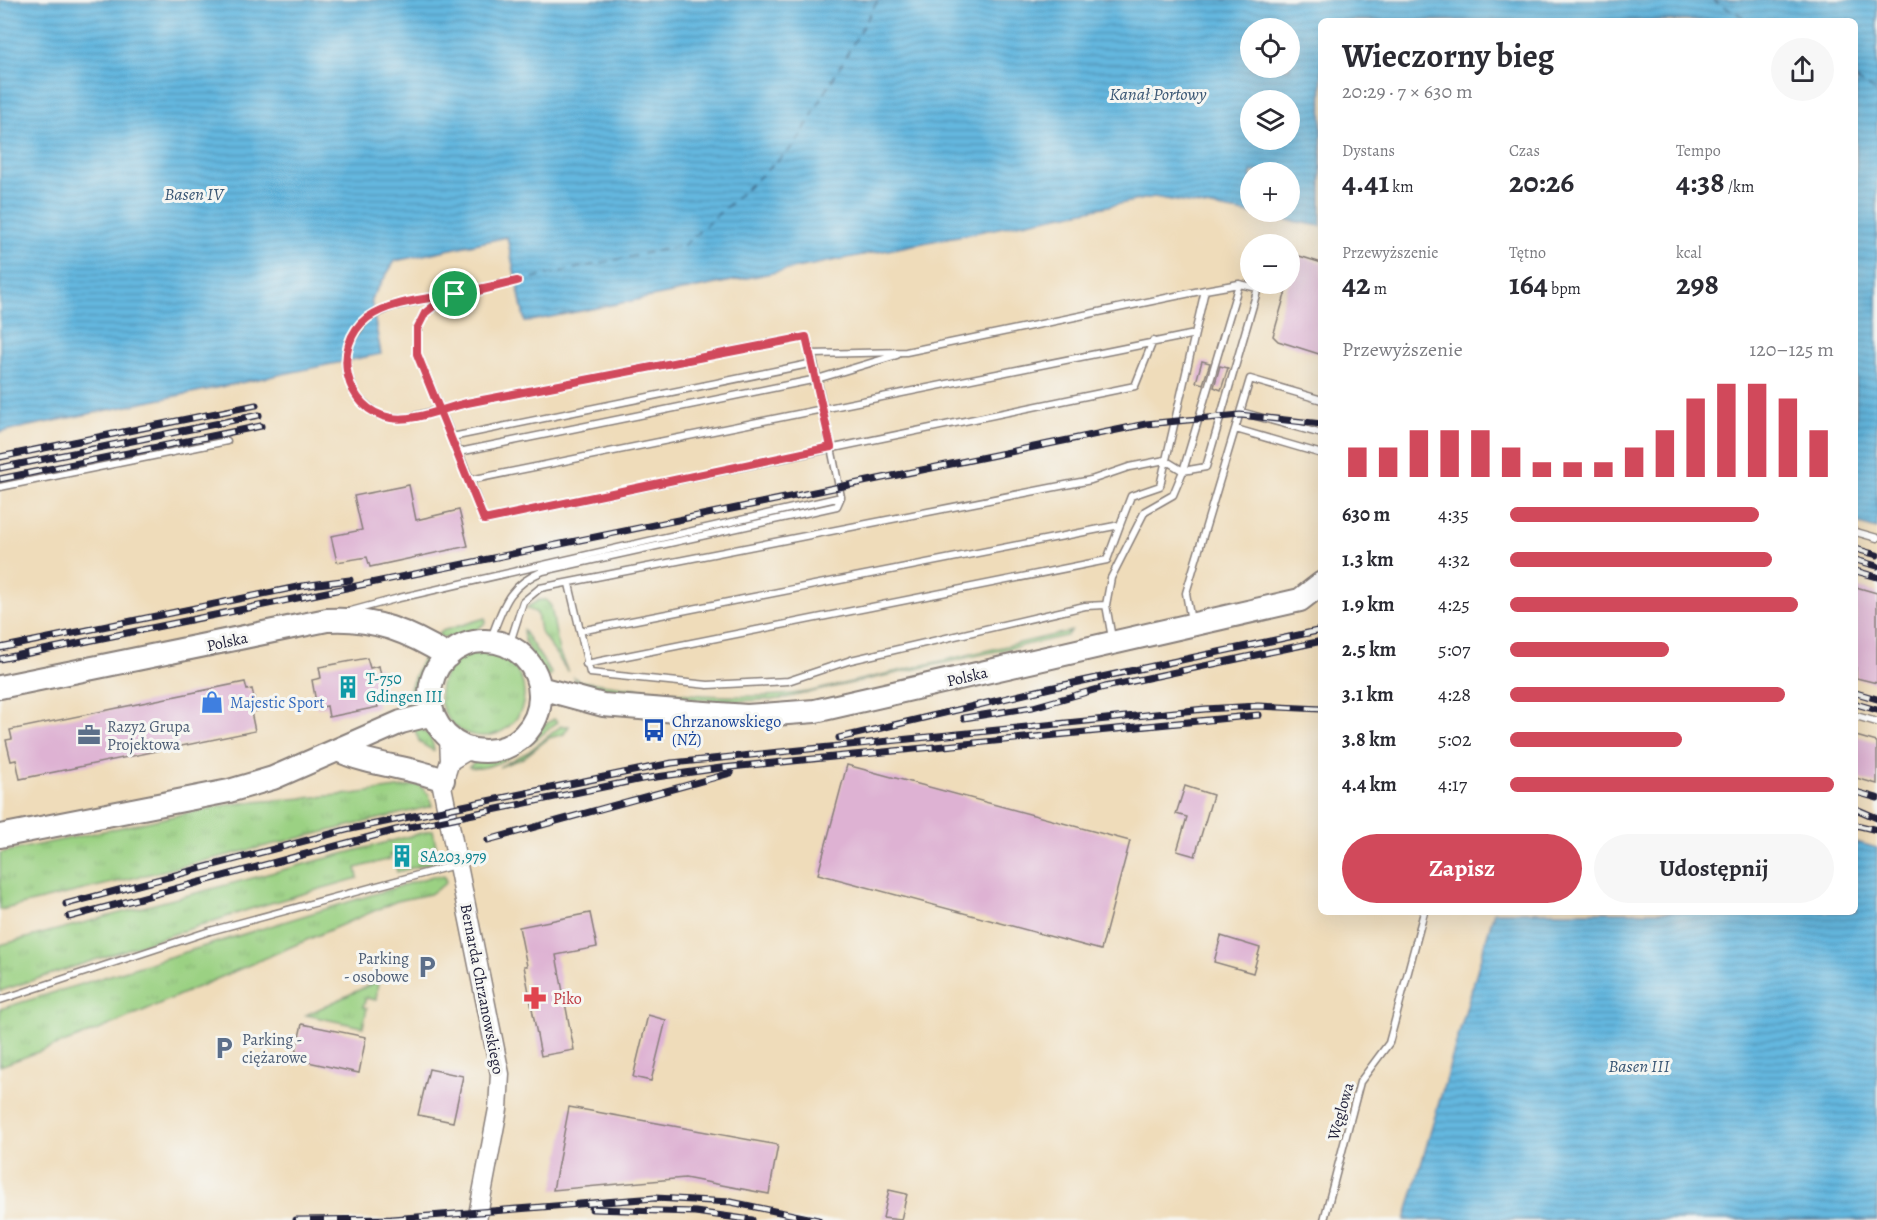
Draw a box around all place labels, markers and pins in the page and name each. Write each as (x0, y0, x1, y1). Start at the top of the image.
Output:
pin (429, 268, 480, 319)
place label: T-750 Gdingen III (366, 668, 443, 708)
building icon: T-750 Gdingen III (335, 674, 361, 700)
shop icon: Majestic Sport (199, 689, 225, 715)
place label: Majestic Sport (230, 692, 325, 714)
place label: Chrzanowskiego (NŻ) (672, 711, 781, 751)
place label: Razy2 Grupa Projektowa (107, 716, 191, 756)
bus stop icon: Chrzanowskiego (NŻ) (641, 717, 667, 743)
office icon: Razy2 Grupa Projektowa (76, 722, 102, 748)
building icon: SA203,979 (389, 843, 415, 869)
place label: SA203,979 (420, 846, 487, 868)
place label: Parking - osobowe (344, 948, 409, 988)
parking icon: Parking - osobowe (414, 954, 440, 980)
pharmacy icon: Piko (522, 985, 548, 1011)
place label: Piko (553, 988, 582, 1010)
place label: Parking - ciężarowe (242, 1029, 307, 1069)
parking icon: Parking - ciężarowe (211, 1035, 237, 1061)

